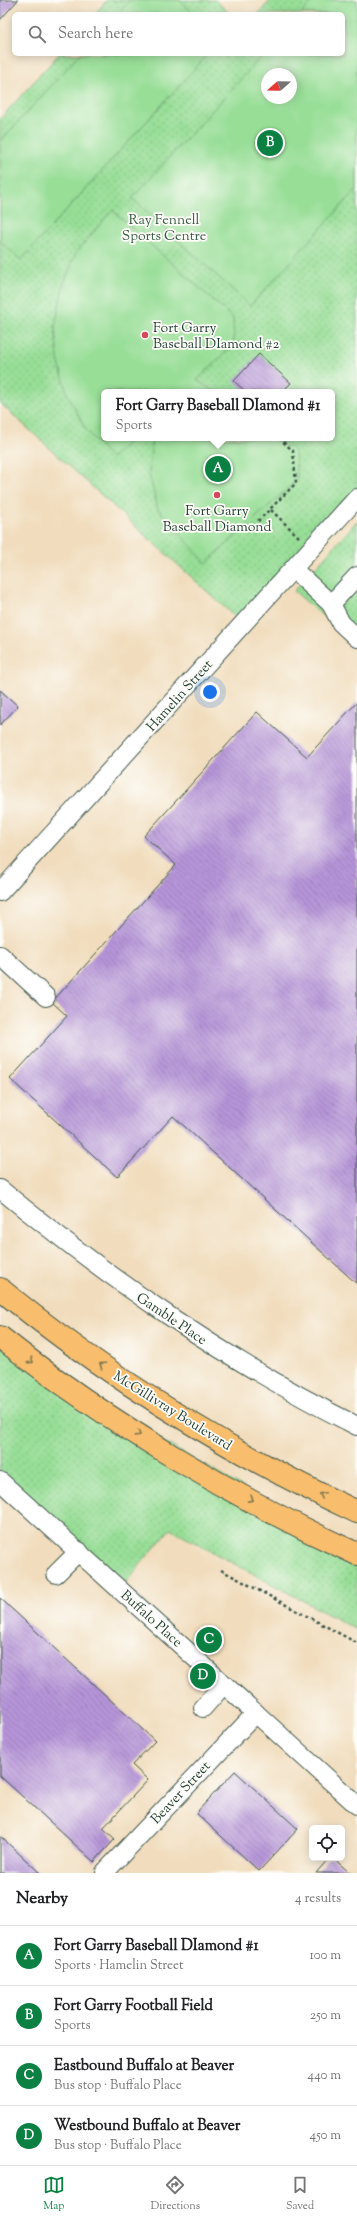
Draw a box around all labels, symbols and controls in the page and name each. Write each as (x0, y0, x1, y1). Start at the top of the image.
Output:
search box (12, 12, 345, 56)
icon: search (26, 23, 48, 45)
text: Search here (58, 24, 133, 45)
north arrow (261, 68, 297, 104)
pin: B (257, 128, 283, 158)
park label: Ray Fennell Sports Centre (122, 211, 206, 247)
place label: Fort Garry Baseball DIamond #2 (153, 319, 280, 355)
marker: Fort Garry Baseball DIamond #2 (140, 330, 150, 340)
popup (101, 389, 335, 441)
text: Fort Garry Baseball DIamond #1 (116, 396, 320, 417)
text: Sports (116, 417, 152, 435)
pin: A (205, 454, 231, 484)
marker: Fort Garry Baseball Diamond (212, 490, 222, 500)
place label: Fort Garry Baseball Diamond (163, 502, 271, 538)
street label: Hamelin Street (143, 656, 218, 737)
your location (200, 682, 220, 702)
street label: Gamble Place (132, 1289, 210, 1351)
one-way arrow (27, 1356, 34, 1363)
one-way arrow (99, 1363, 106, 1370)
street label: McGillivray Boulevard (109, 1367, 235, 1456)
one-way arrow (134, 1429, 141, 1437)
one-way arrow (319, 1492, 326, 1500)
one-way arrow (246, 1495, 254, 1502)
street label: Buffalo Place (115, 1586, 186, 1653)
pin: C (196, 1625, 222, 1655)
pin: D (190, 1661, 216, 1691)
street label: Beaver Street (147, 1757, 216, 1829)
map controls (309, 1825, 345, 1861)
button: locate (309, 1825, 345, 1861)
text: Nearby (16, 1887, 68, 1911)
text: 4 results (295, 1890, 341, 1908)
text: Fort Garry Baseball DIamond #1 (54, 1936, 259, 1957)
text: A (24, 1947, 34, 1965)
text: 100 m (309, 1947, 341, 1965)
text: Sports · Hamelin Street (54, 1957, 184, 1975)
text: Fort Garry Football Field (54, 1996, 213, 2017)
text: B (25, 2007, 33, 2025)
text: 250 m (310, 2007, 341, 2025)
text: Sports (54, 2017, 91, 2035)
text: Eastbound Buffalo at Beaver (54, 2056, 234, 2077)
text: C (24, 2067, 34, 2085)
text: 440 m (308, 2067, 341, 2085)
text: Bus stop · Buffalo Place (54, 2077, 182, 2095)
text: Westbound Buffalo at Beaver (54, 2116, 240, 2137)
text: D (24, 2127, 34, 2145)
text: 450 m (310, 2127, 341, 2145)
text: Bus stop · Buffalo Place (54, 2137, 182, 2155)
tab: Map (43, 2174, 65, 2214)
tab: Directions (151, 2174, 200, 2214)
tab: Saved (286, 2174, 314, 2214)

